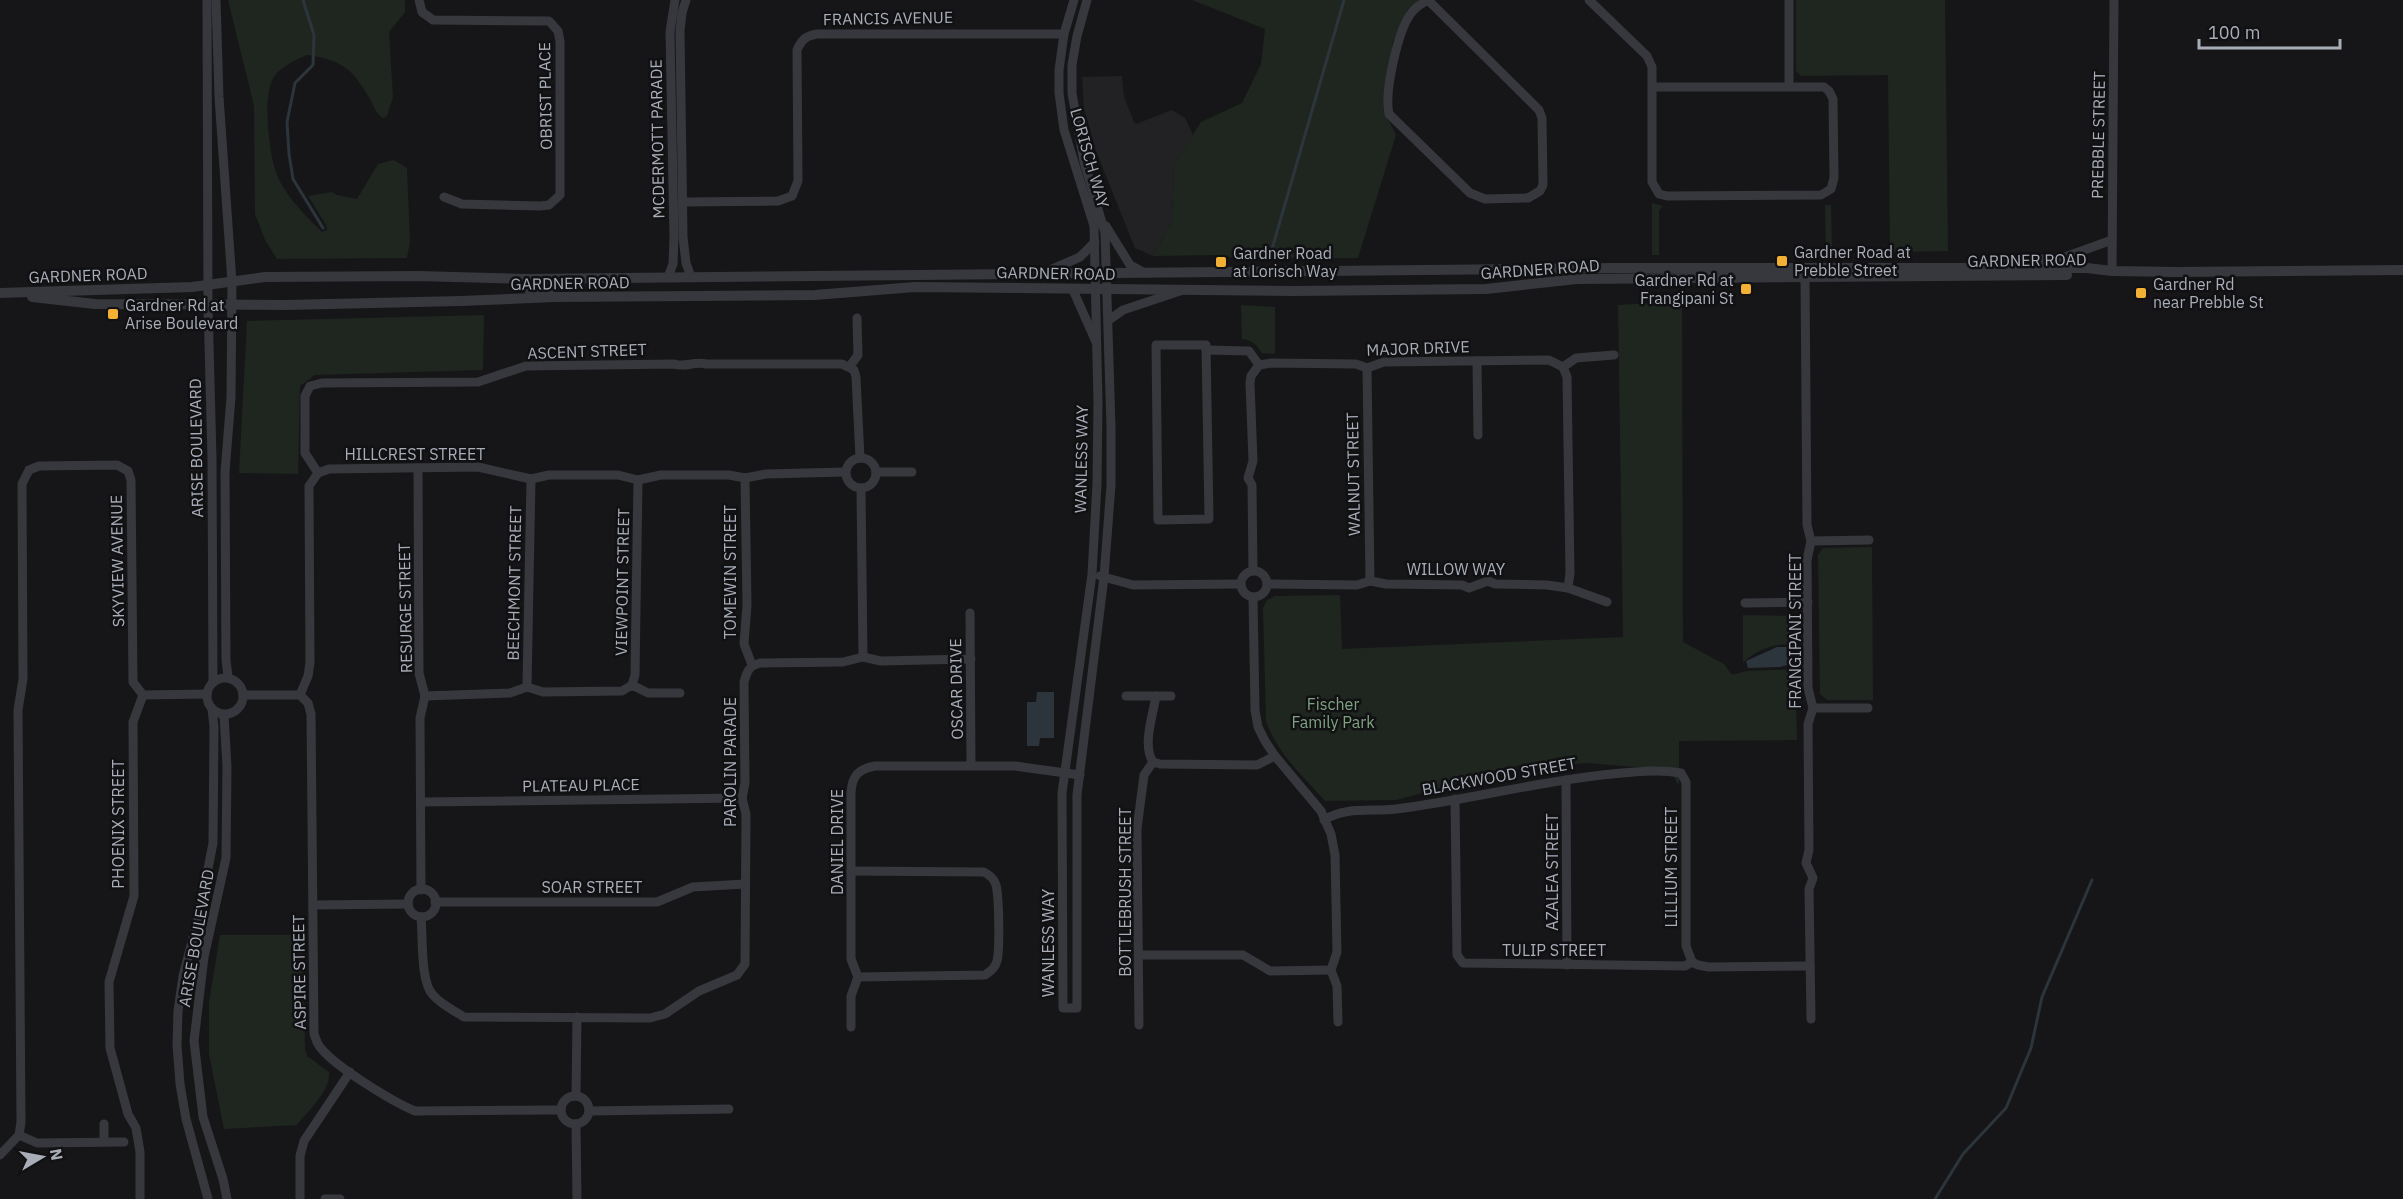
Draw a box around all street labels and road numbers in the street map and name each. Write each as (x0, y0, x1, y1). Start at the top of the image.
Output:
street label: FRANCIS AVENUE (823, 7, 953, 29)
street label: OBRIST PLACE (534, 42, 556, 150)
street label: MCDERMOTT PARADE (646, 59, 668, 219)
street label: PREBBLE STREET (2087, 71, 2109, 199)
street label: LORISCH WAY (1066, 106, 1114, 211)
street label: GARDNER ROAD (1967, 249, 2087, 271)
street label: GARDNER ROAD (1480, 255, 1600, 283)
street label: GARDNER ROAD (996, 262, 1116, 284)
street label: GARDNER ROAD (28, 263, 148, 287)
street label: GARDNER ROAD (510, 272, 630, 294)
street label: MAJOR DRIVE (1366, 336, 1470, 360)
street label: ASCENT STREET (527, 339, 647, 363)
street label: ARISE BOULEVARD (185, 378, 207, 518)
street label: WANLESS WAY (1070, 404, 1092, 513)
street label: WALNUT STREET (1342, 412, 1364, 536)
street label: HILLCREST STREET (344, 444, 486, 464)
street label: SKYVIEW AVENUE (106, 495, 128, 627)
street label: BEECHMONT STREET (503, 505, 525, 661)
street label: TOMEWIN STREET (720, 505, 740, 639)
street label: VIEWPOINT STREET (611, 508, 633, 656)
street label: RESURGE STREET (394, 543, 416, 673)
street label: FRANGIPANI STREET (1785, 553, 1805, 709)
street label: WILLOW WAY (1407, 559, 1506, 579)
street label: OSCAR DRIVE (945, 638, 967, 740)
street label: PAROLIN PARADE (720, 697, 740, 827)
street label: BLACKWOOD STREET (1420, 753, 1578, 799)
street label: PHOENIX STREET (108, 759, 128, 889)
street label: PLATEAU PLACE (522, 774, 640, 796)
street label: DANIEL DRIVE (827, 789, 847, 895)
street label: BOTTLEBRUSH STREET (1115, 807, 1135, 977)
street label: LILLIUM STREET (1661, 807, 1681, 927)
street label: AZALEA STREET (1542, 813, 1562, 931)
street label: ARISE BOULEVARD (174, 868, 218, 1008)
street label: SOAR STREET (542, 877, 642, 897)
street label: WANLESS WAY (1038, 888, 1058, 997)
street label: ASPIRE STREET (288, 914, 310, 1030)
street label: TULIP STREET (1502, 940, 1606, 960)

